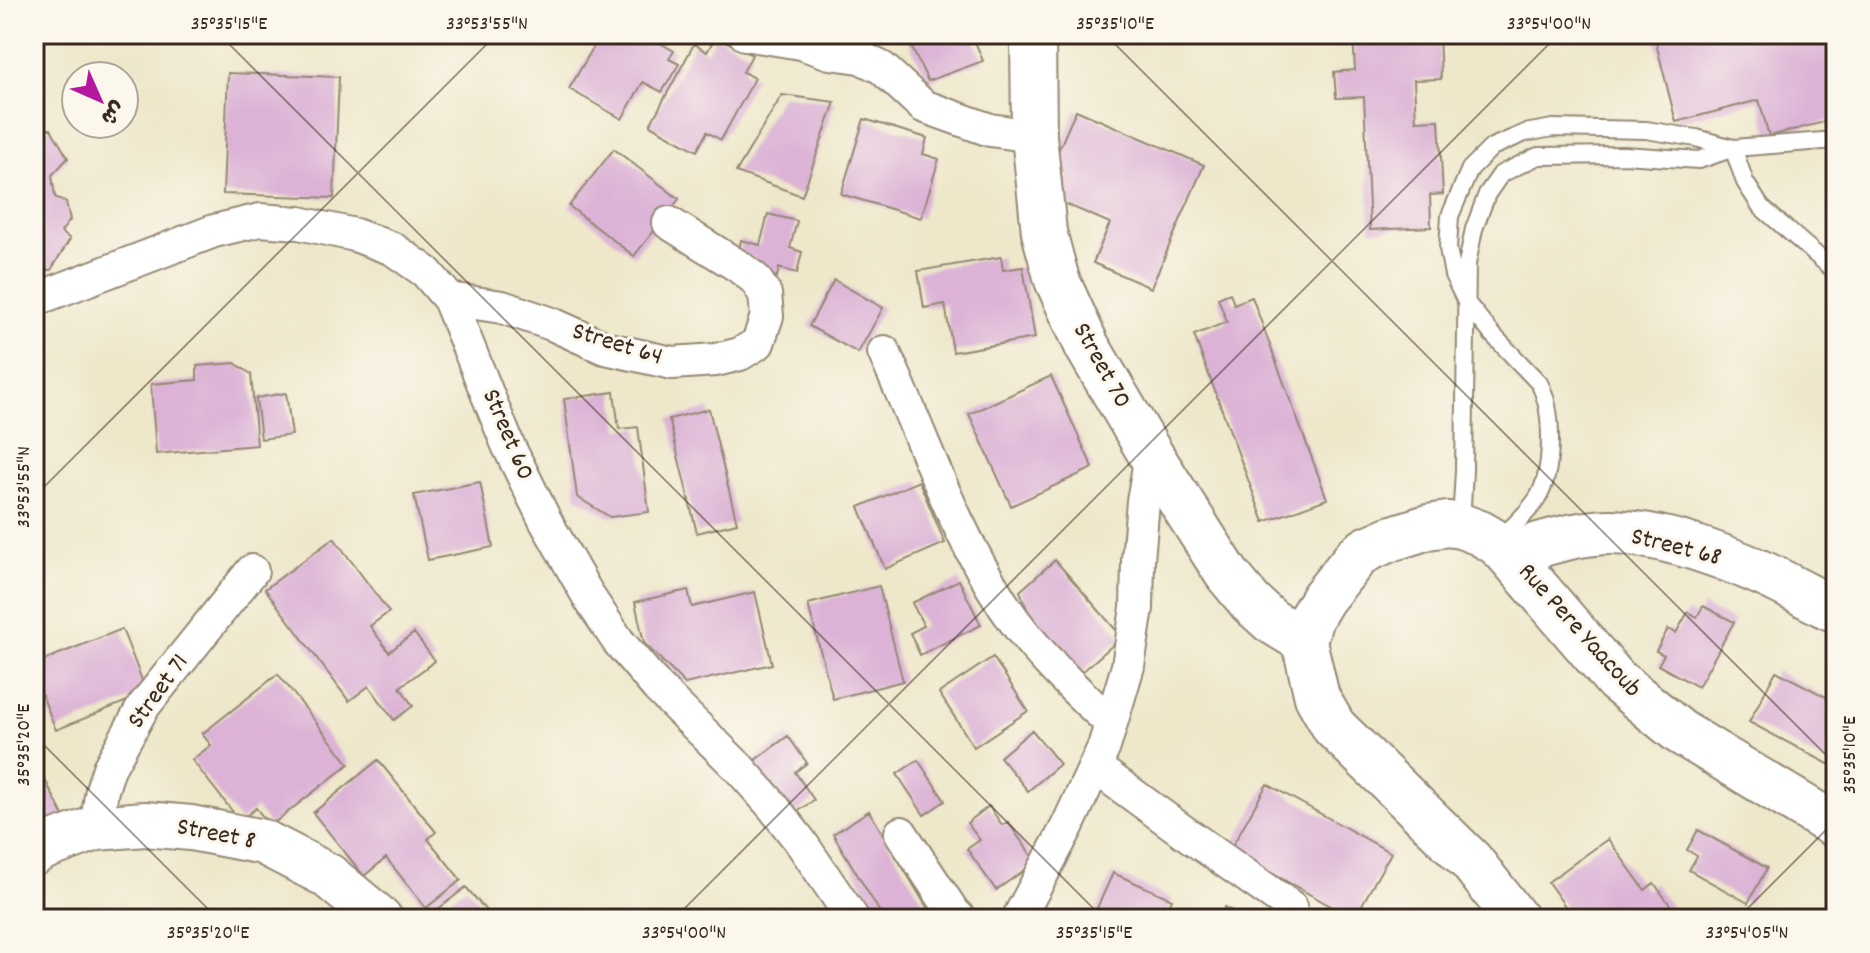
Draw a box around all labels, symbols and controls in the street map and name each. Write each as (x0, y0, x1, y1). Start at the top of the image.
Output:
text: 35°35'15"E (191, 11, 267, 39)
text: 33°53'55"N (446, 11, 528, 39)
text: 35°35'10"E (1076, 11, 1154, 39)
text: 33°54'00"N (1507, 11, 1591, 39)
north arrow (60, 60, 140, 140)
text: ش (92, 92, 131, 131)
street label: Street 64 (567, 314, 667, 376)
street label: Street 70 (1062, 316, 1140, 416)
street label: Street 60 (471, 384, 543, 486)
text: 33°53'55"N (11, 446, 39, 528)
street label: Street 68 (1627, 519, 1725, 577)
street label: Rue Pere Yaacoub (1508, 555, 1650, 707)
street label: Street 71 (119, 647, 199, 737)
text: 35°35'20"E (11, 704, 39, 786)
text: 35°35'10"E (1837, 716, 1865, 794)
street label: Street 8 (173, 809, 259, 861)
text: 35°35'20"E (167, 920, 249, 948)
text: 33°54'00"N (642, 920, 726, 948)
text: 35°35'15"E (1056, 920, 1132, 948)
text: 33°54'05"N (1706, 920, 1788, 948)

